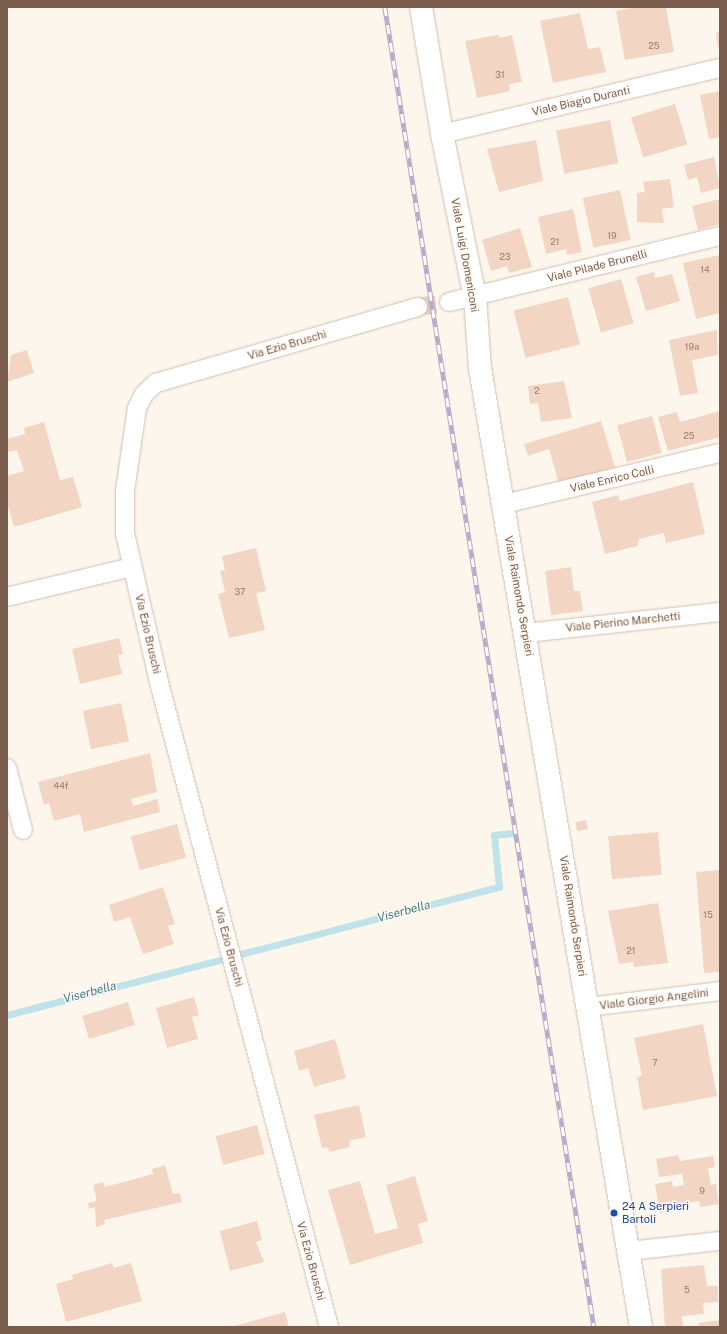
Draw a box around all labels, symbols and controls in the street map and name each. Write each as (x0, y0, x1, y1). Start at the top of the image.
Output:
house number: 25 (648, 41, 660, 51)
house number: 31 (495, 70, 505, 80)
street label: Viale Biagio Duranti (531, 83, 631, 119)
street label: Viale Luigi Domeniconi (448, 197, 482, 313)
house number: 19 (607, 231, 617, 241)
house number: 21 (550, 237, 560, 247)
street label: Viale Pilade Brunelli (546, 247, 648, 285)
house number: 23 (499, 252, 511, 262)
house number: 14 (700, 265, 710, 275)
street label: Via Ezio Bruschi (246, 327, 328, 363)
house number: 19a (685, 342, 699, 352)
house number: 2 (534, 386, 540, 396)
house number: 25 (683, 431, 695, 441)
street label: Viale Enrico Colli (569, 463, 655, 495)
street label: Viale Raimondo Serpieri (502, 535, 536, 657)
house number: 37 (235, 587, 245, 597)
street label: Via Ezio Bruschi (132, 593, 164, 675)
street label: Viale Pierino Marchetti (565, 609, 681, 635)
house number: 44f (54, 781, 68, 791)
street label: Viale Raimondo Serpieri (557, 855, 589, 977)
water label: Viserbella (376, 898, 432, 926)
street label: Via Ezio Bruschi (212, 906, 246, 988)
house number: 15 (703, 910, 713, 920)
house number: 21 (626, 946, 636, 956)
water label: Viserbella (62, 979, 118, 1007)
street label: Viale Giorgio Angelini (599, 986, 709, 1012)
house number: 7 (652, 1058, 658, 1068)
house number: 9 (699, 1186, 705, 1196)
place label: 24 A Serpieri Bartoli (622, 1200, 689, 1226)
marker: 24 A Serpieri Bartoli (609, 1208, 619, 1218)
street label: Via Ezio Bruschi (294, 1220, 328, 1302)
house number: 5 (684, 1285, 690, 1295)

